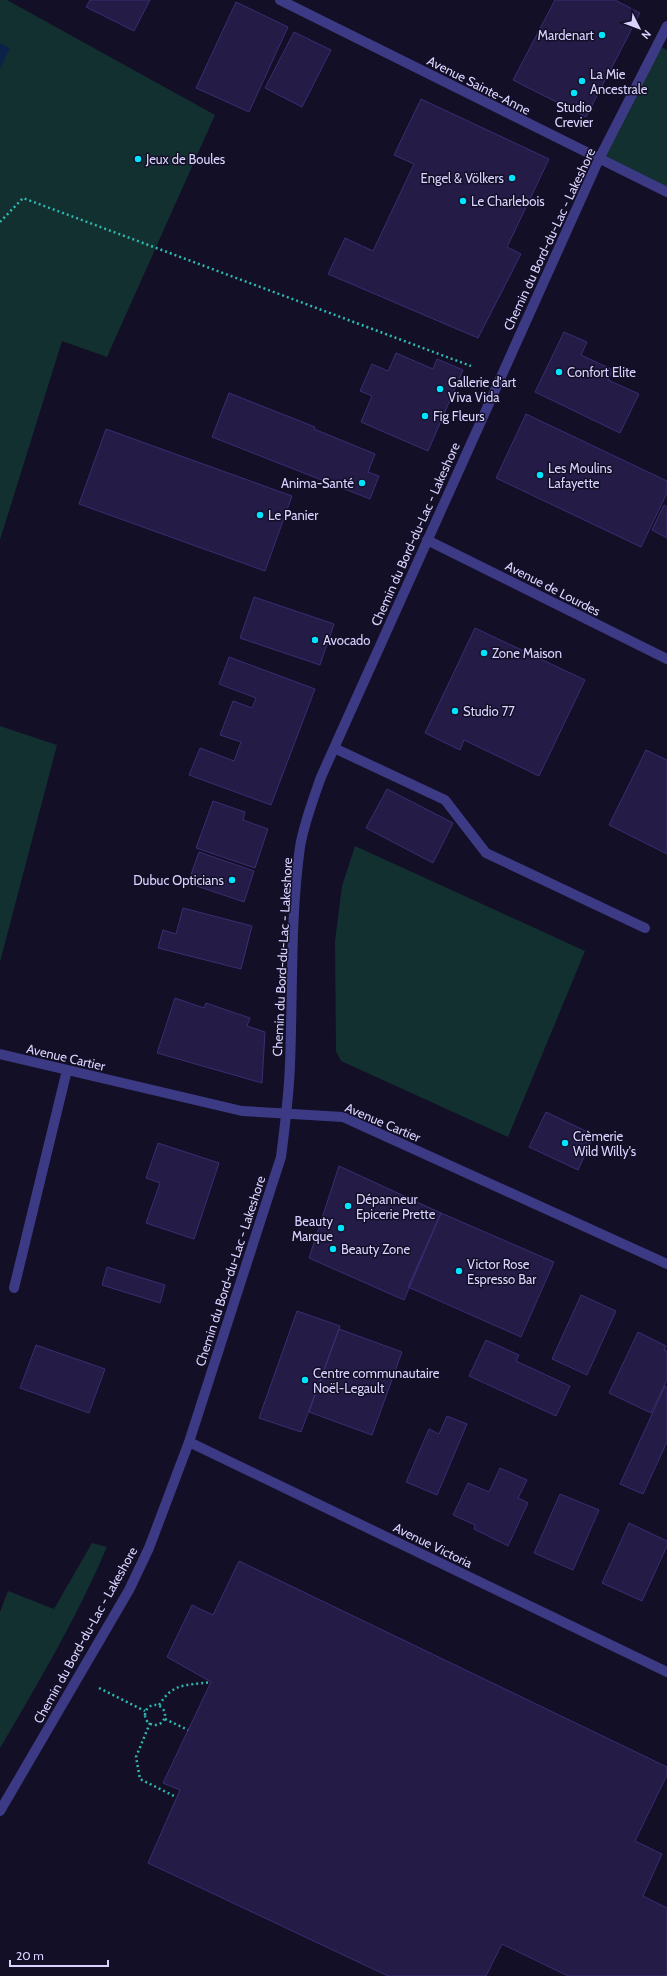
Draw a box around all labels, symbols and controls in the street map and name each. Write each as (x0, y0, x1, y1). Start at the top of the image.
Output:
north arrow (619, 8, 659, 48)
place label: Mardenart (537, 27, 595, 43)
text: N (639, 27, 654, 42)
marker: Mardenart (597, 30, 607, 40)
street label: Avenue Sainte-Anne (425, 52, 534, 118)
place label: La Mie Ancestrale (590, 66, 648, 97)
marker: La Mie Ancestrale (577, 76, 587, 86)
marker: Studio Crevier (569, 88, 579, 98)
place label: Studio Crevier (555, 99, 594, 130)
street label: Chemin du Bord-du-Lac - Lakeshore (500, 145, 599, 333)
place label: Jeux de Boules (145, 151, 226, 167)
marker: Jeux de Boules (133, 154, 143, 164)
place label: Engel & Völkers (421, 170, 505, 186)
marker: Engel & Völkers (507, 173, 517, 183)
place label: Le Charlebois (471, 193, 545, 209)
marker: Le Charlebois (458, 196, 468, 206)
place label: Confort Elite (567, 364, 636, 380)
marker: Confort Elite (554, 367, 564, 377)
place label: Gallerie d'art Viva Vida (448, 374, 517, 405)
marker: Gallerie d'art Viva Vida (435, 384, 445, 394)
place label: Fig Fleurs (433, 408, 485, 424)
marker: Fig Fleurs (420, 411, 430, 421)
street label: Chemin du Bord-du-Lac - Lakeshore (367, 439, 463, 628)
place label: Les Moulins Lafayette (548, 460, 613, 491)
marker: Les Moulins Lafayette (535, 470, 545, 480)
place label: Anima-Santé (281, 475, 354, 491)
marker: Anima-Santé (357, 478, 367, 488)
place label: Le Panier (268, 507, 319, 523)
marker: Le Panier (255, 510, 265, 520)
street label: Avenue de Lourdes (503, 557, 604, 619)
place label: Avocado (323, 632, 371, 648)
marker: Avocado (310, 635, 320, 645)
place label: Zone Maison (492, 645, 562, 661)
marker: Zone Maison (479, 648, 489, 658)
place label: Studio 77 (463, 703, 515, 719)
marker: Studio 77 (450, 706, 460, 716)
street label: Chemin du Bord-du-Lac - Lakeshore (269, 857, 295, 1057)
place label: Dubuc Opticians (133, 872, 225, 888)
marker: Dubuc Opticians (227, 875, 237, 885)
street label: Avenue Cartier (25, 1040, 108, 1074)
street label: Avenue Cartier (343, 1099, 424, 1145)
place label: Crèmerie Wild Willy's (573, 1128, 637, 1159)
marker: Crèmerie Wild Willy's (560, 1138, 570, 1148)
street label: Chemin du Bord-du-Lac - Lakeshore (192, 1173, 269, 1368)
place label: Dépanneur Epicerie Prette (356, 1191, 436, 1222)
marker: Dépanneur Epicerie Prette (343, 1201, 353, 1211)
place label: Beauty Marque (292, 1213, 333, 1244)
marker: Beauty Marque (336, 1223, 346, 1233)
place label: Beauty Zone (341, 1241, 411, 1257)
marker: Beauty Zone (328, 1244, 338, 1254)
place label: Victor Rose Espresso Bar (467, 1256, 537, 1287)
marker: Victor Rose Espresso Bar (454, 1266, 464, 1276)
place label: Centre communautaire Noël-Legault (313, 1365, 440, 1396)
marker: Centre communautaire Noël-Legault (300, 1375, 310, 1385)
street label: Avenue Victoria (391, 1519, 476, 1571)
street label: Chemin du Bord-du-Lac - Lakeshore (30, 1544, 140, 1726)
scale bar (10, 1942, 108, 1968)
text: 20 m (16, 1948, 44, 1963)

